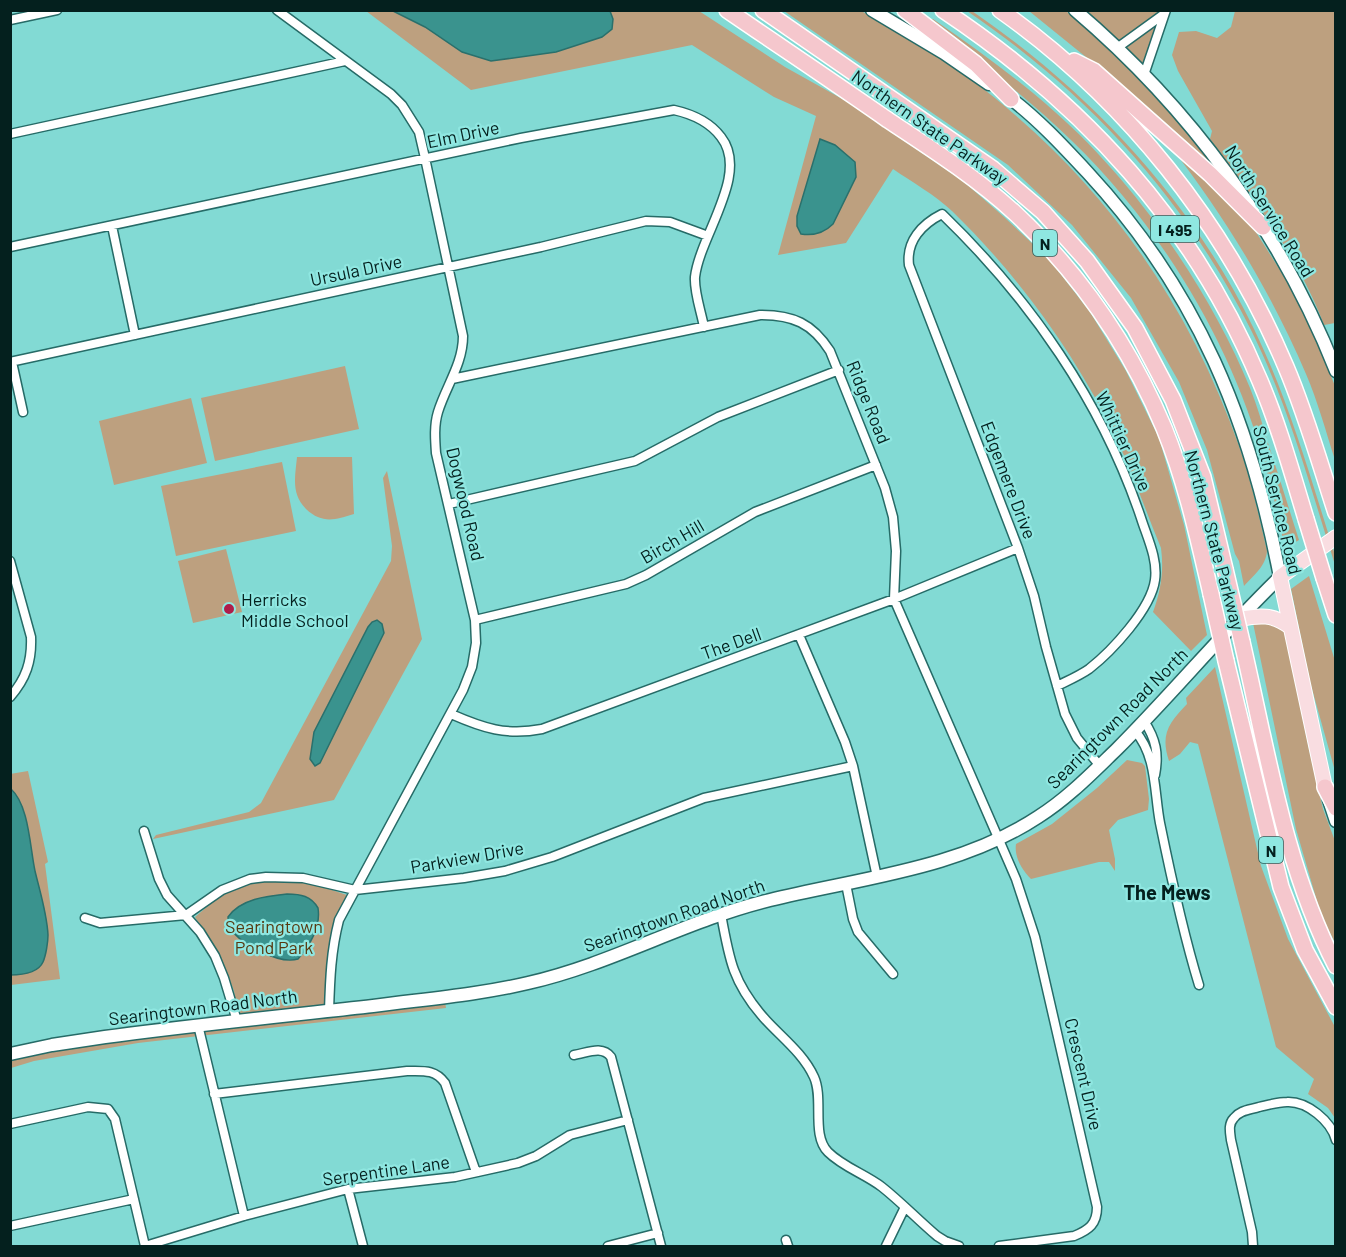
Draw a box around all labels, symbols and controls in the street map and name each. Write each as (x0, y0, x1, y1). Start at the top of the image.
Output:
street label: Northern State Parkway (848, 65, 1012, 189)
street label: Elm Drive (425, 116, 501, 152)
street label: North Service Road (1221, 141, 1319, 281)
road number: I 495 (1151, 216, 1199, 242)
road number: N (1033, 230, 1057, 256)
street label: Ursula Drive (308, 250, 404, 290)
street label: Ridge Road (842, 357, 896, 447)
street label: Whittier Drive (1091, 388, 1157, 494)
street label: Edgemere Drive (977, 418, 1041, 542)
street label: South Service Road (1249, 423, 1307, 577)
street label: Dogwood Road (442, 445, 490, 563)
street label: Northern State Parkway (1180, 448, 1250, 632)
street label: Birch Hill (636, 514, 708, 568)
place label: Herricks Middle School (241, 588, 349, 631)
marker: Herricks Middle School (222, 602, 236, 616)
street label: The Dell (698, 622, 764, 664)
street label: Searingtown Road North (1042, 643, 1192, 793)
street label: Parkview Drive (409, 836, 525, 878)
road number: N (1259, 837, 1283, 863)
street label: Searingtown Road North (581, 874, 767, 956)
district label: The Mews (1123, 880, 1211, 904)
park label: Searingtown Pond Park (225, 915, 323, 958)
street label: Searingtown Road North (107, 984, 299, 1030)
street label: Crescent Drive (1060, 1016, 1108, 1132)
street label: Serpentine Lane (321, 1150, 451, 1190)

